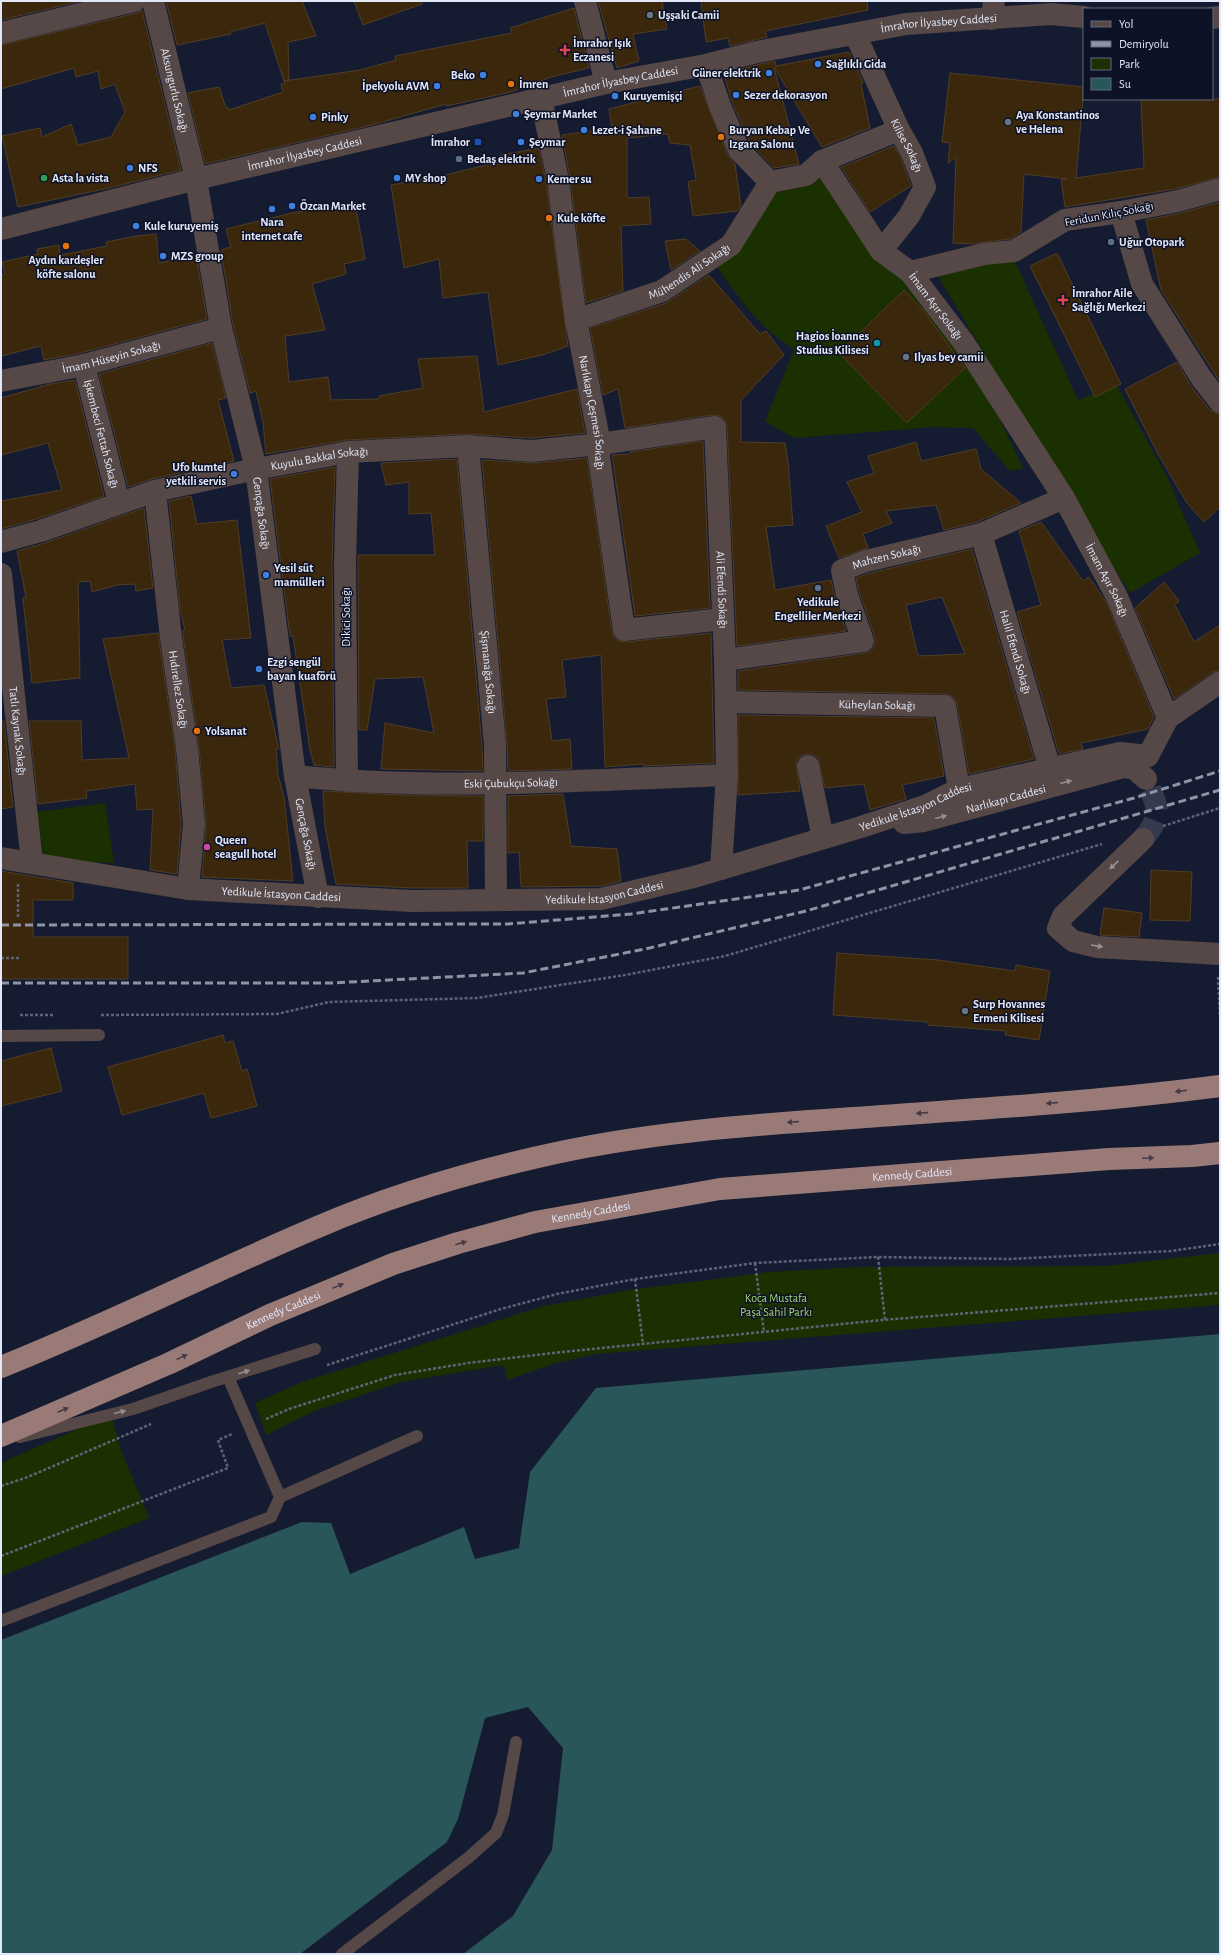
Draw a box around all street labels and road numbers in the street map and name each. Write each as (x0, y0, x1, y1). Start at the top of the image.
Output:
street label: İmrahor İlyasbey Caddesi (879, 12, 997, 35)
street label: Aksungurlu Sokağı (159, 47, 191, 134)
street label: İmrahor İlyasbey Caddesi (562, 64, 679, 99)
street label: Kilise Sokağı (889, 117, 925, 174)
street label: İmrahor İlyasbey Caddesi (246, 134, 363, 173)
street label: Feridun Kılıç Sokağı (1064, 199, 1154, 229)
street label: Mühendis Ali Sokağı (647, 241, 732, 301)
street label: İmam Aşır Sokağı (907, 269, 965, 342)
street label: İmam Hüseyin Sokağı (61, 339, 162, 375)
street label: Narlıkapı Çeşmesi Sokağı (577, 354, 607, 471)
street label: İşkembeci Fettah Sokağı (82, 378, 121, 489)
street label: Kuyulu Bakkal Sokağı (270, 445, 368, 472)
street label: Gençağa Sokağı (251, 476, 272, 550)
street label: İmam Aşır Sokağı (1083, 541, 1131, 619)
street label: Mahzen Sokağı (850, 542, 922, 572)
street label: Ali Efendi Sokağı (714, 551, 730, 629)
street label: Dikici Sokağı (340, 587, 352, 647)
street label: Halil Efendi Sokağı (998, 609, 1034, 695)
street label: Şişmanağa Sokağı (479, 630, 498, 714)
street label: Hıdırellez Sokağı (167, 650, 190, 730)
street label: Tatlı Kaynak Sokağı (7, 686, 29, 776)
street label: Küheylan Sokağı (838, 698, 916, 712)
street label: Eski Çubukçu Sokağı (464, 776, 558, 790)
street label: Yedikule İstasyon Caddesi (858, 780, 973, 833)
street label: Narlıkapı Caddesi (965, 782, 1047, 815)
street label: Gençağa Sokağı (293, 797, 319, 871)
street label: Yedikule İstasyon Caddesi (545, 878, 665, 906)
street label: Yedikule İstasyon Caddesi (221, 885, 341, 903)
street label: Kennedy Caddesi (872, 1165, 953, 1183)
street label: Kennedy Caddesi (550, 1199, 631, 1225)
street label: Kennedy Caddesi (244, 1289, 322, 1332)

